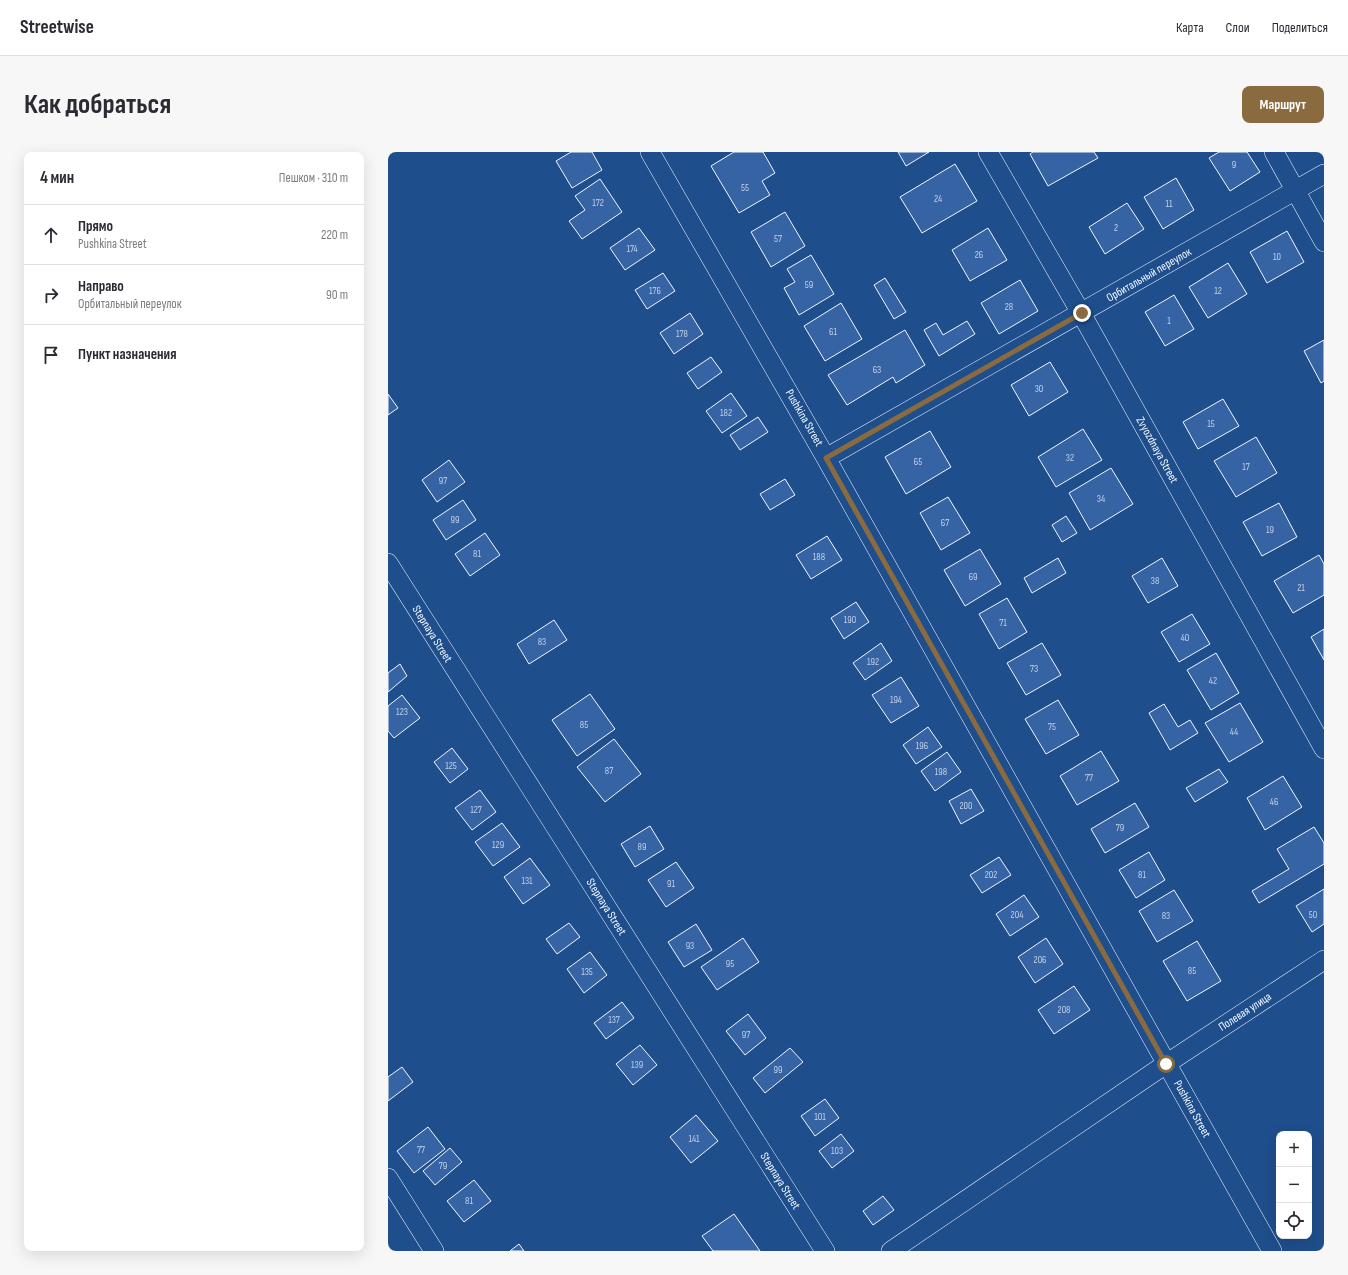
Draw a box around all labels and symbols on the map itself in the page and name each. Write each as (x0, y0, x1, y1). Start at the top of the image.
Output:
house number: 9 (1232, 159, 1236, 171)
house number: 55 (741, 182, 749, 194)
house number: 24 (934, 193, 942, 205)
house number: 172 (592, 197, 604, 209)
house number: 11 (1166, 198, 1173, 210)
house number: 2 (1114, 222, 1118, 234)
house number: 57 (774, 233, 782, 245)
house number: 174 (626, 243, 638, 255)
street label: Орбитальный переулок (1104, 244, 1195, 305)
house number: 26 (975, 249, 983, 261)
house number: 10 (1273, 251, 1281, 263)
house number: 59 (805, 279, 813, 291)
house number: 176 (649, 285, 661, 297)
house number: 12 (1214, 285, 1222, 297)
house number: 28 (1005, 301, 1013, 313)
route end (1073, 304, 1091, 322)
house number: 1 (1167, 315, 1171, 327)
house number: 61 (829, 326, 837, 338)
house number: 178 (676, 328, 688, 340)
house number: 63 (873, 364, 881, 376)
house number: 30 (1035, 383, 1043, 395)
street label: Pushkina Street (782, 387, 826, 449)
house number: 182 (720, 407, 732, 419)
street label: Zvyozdnaya Street (1133, 414, 1182, 486)
house number: 15 (1207, 418, 1215, 430)
house number: 32 (1066, 452, 1074, 464)
house number: 65 (914, 456, 922, 468)
house number: 17 (1242, 461, 1250, 473)
house number: 97 (439, 475, 447, 487)
house number: 34 (1097, 493, 1105, 505)
house number: 99 (451, 514, 459, 526)
house number: 67 (941, 517, 949, 529)
house number: 19 (1266, 524, 1274, 536)
house number: 81 (473, 548, 481, 560)
house number: 188 (813, 551, 825, 563)
house number: 69 (969, 571, 977, 583)
house number: 38 (1151, 575, 1159, 587)
house number: 21 (1297, 582, 1305, 594)
street label: Stepnaya Street (409, 603, 456, 666)
house number: 190 (844, 614, 856, 626)
house number: 71 (999, 617, 1007, 629)
house number: 40 (1181, 632, 1189, 644)
house number: 83 (538, 636, 546, 648)
house number: 192 (867, 656, 879, 668)
house number: 73 (1030, 663, 1038, 675)
house number: 42 (1209, 675, 1217, 687)
house number: 194 (890, 694, 902, 706)
house number: 123 (396, 706, 408, 718)
house number: 85 (580, 719, 588, 731)
house number: 75 (1048, 721, 1056, 733)
house number: 44 (1230, 726, 1238, 738)
house number: 196 (916, 740, 928, 752)
house number: 125 (445, 760, 457, 772)
house number: 87 (605, 765, 613, 777)
house number: 198 (935, 766, 947, 778)
house number: 77 (1085, 772, 1093, 784)
house number: 46 (1270, 796, 1278, 808)
house number: 200 (959, 800, 973, 812)
house number: 127 (470, 804, 482, 816)
house number: 79 (1116, 822, 1124, 834)
house number: 129 (492, 839, 504, 851)
house number: 89 (638, 841, 646, 853)
house number: 202 (985, 869, 997, 881)
house number: 81 (1138, 869, 1146, 881)
house number: 131 (521, 875, 533, 887)
street label: Stepnaya Street (583, 876, 630, 939)
house number: 91 (667, 878, 675, 890)
house number: 204 (1011, 909, 1023, 921)
house number: 50 (1309, 909, 1317, 921)
house number: 83 (1162, 910, 1170, 922)
house number: 93 (686, 940, 694, 952)
house number: 206 (1034, 954, 1046, 966)
house number: 95 (726, 958, 734, 970)
house number: 85 (1188, 965, 1196, 977)
house number: 135 (581, 966, 593, 978)
street label: Полевая улица (1216, 989, 1275, 1035)
house number: 208 (1058, 1004, 1070, 1016)
house number: 137 (608, 1014, 620, 1026)
house number: 97 (742, 1029, 750, 1041)
route start (1157, 1055, 1175, 1073)
house number: 139 (631, 1059, 643, 1071)
house number: 99 (774, 1064, 782, 1076)
street label: Pushkina Street (1170, 1078, 1214, 1141)
house number: 101 (814, 1111, 826, 1123)
house number: 141 (688, 1133, 700, 1145)
house number: 77 (417, 1144, 425, 1156)
house number: 103 (831, 1145, 843, 1157)
street label: Stepnaya Street (757, 1150, 804, 1213)
house number: 79 (439, 1160, 447, 1172)
house number: 81 (465, 1195, 473, 1207)

